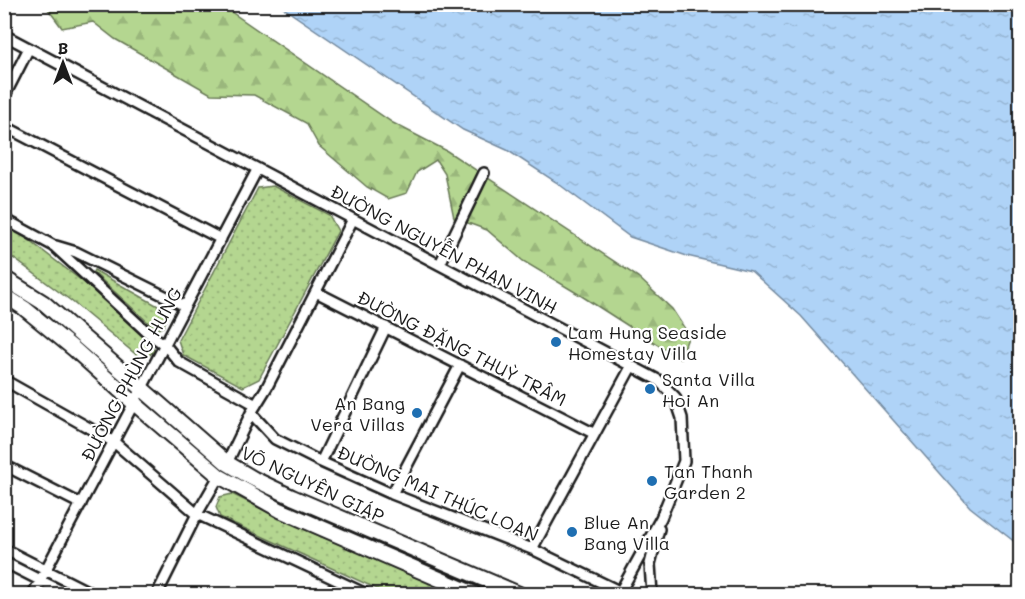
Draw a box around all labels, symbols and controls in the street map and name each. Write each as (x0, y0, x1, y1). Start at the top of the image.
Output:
north arrow (33, 33, 93, 93)
text: B (58, 37, 68, 58)
street label: ĐƯỜNG NGUYỄN PHAN VINH (326, 179, 562, 319)
street label: ĐƯỜNG PHÙNG HƯNG (75, 283, 187, 465)
street label: ĐƯỜNG ĐẶNG THUỲ TRÂM (353, 285, 571, 411)
place label: Lam Hung Seaside Homestay Villa (568, 320, 727, 365)
marker: Lam Hung Seaside Homestay Villa (549, 335, 563, 349)
place label: Santa Villa Hoi An (662, 367, 756, 412)
marker: Santa Villa Hoi An (643, 382, 657, 396)
place label: An Bang Vera Villas (310, 391, 405, 436)
marker: An Bang Vera Villas (410, 406, 424, 420)
street label: VÕ NGUYÊN GIÁP (238, 440, 388, 528)
street label: ĐƯỜNG MAI THÚC LOAN (334, 440, 542, 546)
place label: Tan Thanh Garden 2 (664, 459, 753, 504)
marker: Tan Thanh Garden 2 (645, 474, 659, 488)
place label: Blue An Bang Villa (584, 510, 670, 555)
marker: Blue An Bang Villa (565, 525, 579, 539)

